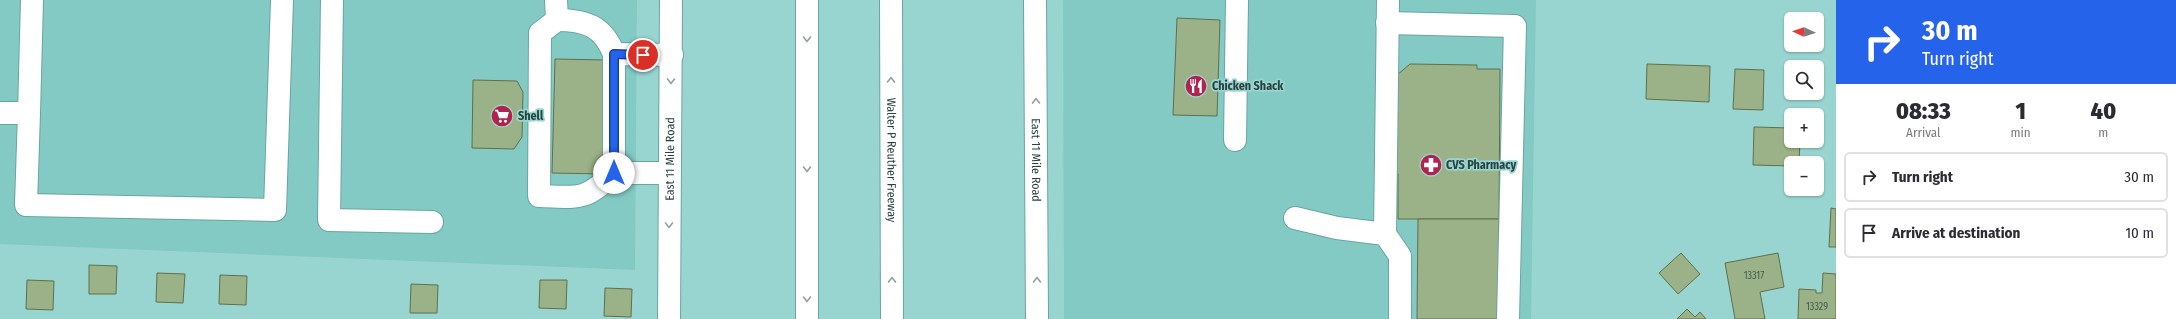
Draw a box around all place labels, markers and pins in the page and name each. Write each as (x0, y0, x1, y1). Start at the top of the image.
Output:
pin (626, 38, 660, 72)
restaurant icon: Chicken Shack (1183, 73, 1209, 99)
place label: Chicken Shack (1212, 79, 1284, 93)
supermarket icon: Shell (489, 103, 515, 129)
place label: Shell (518, 109, 544, 123)
pharmacy icon: CVS Pharmacy (1418, 152, 1444, 178)
place label: CVS Pharmacy (1446, 158, 1516, 172)

